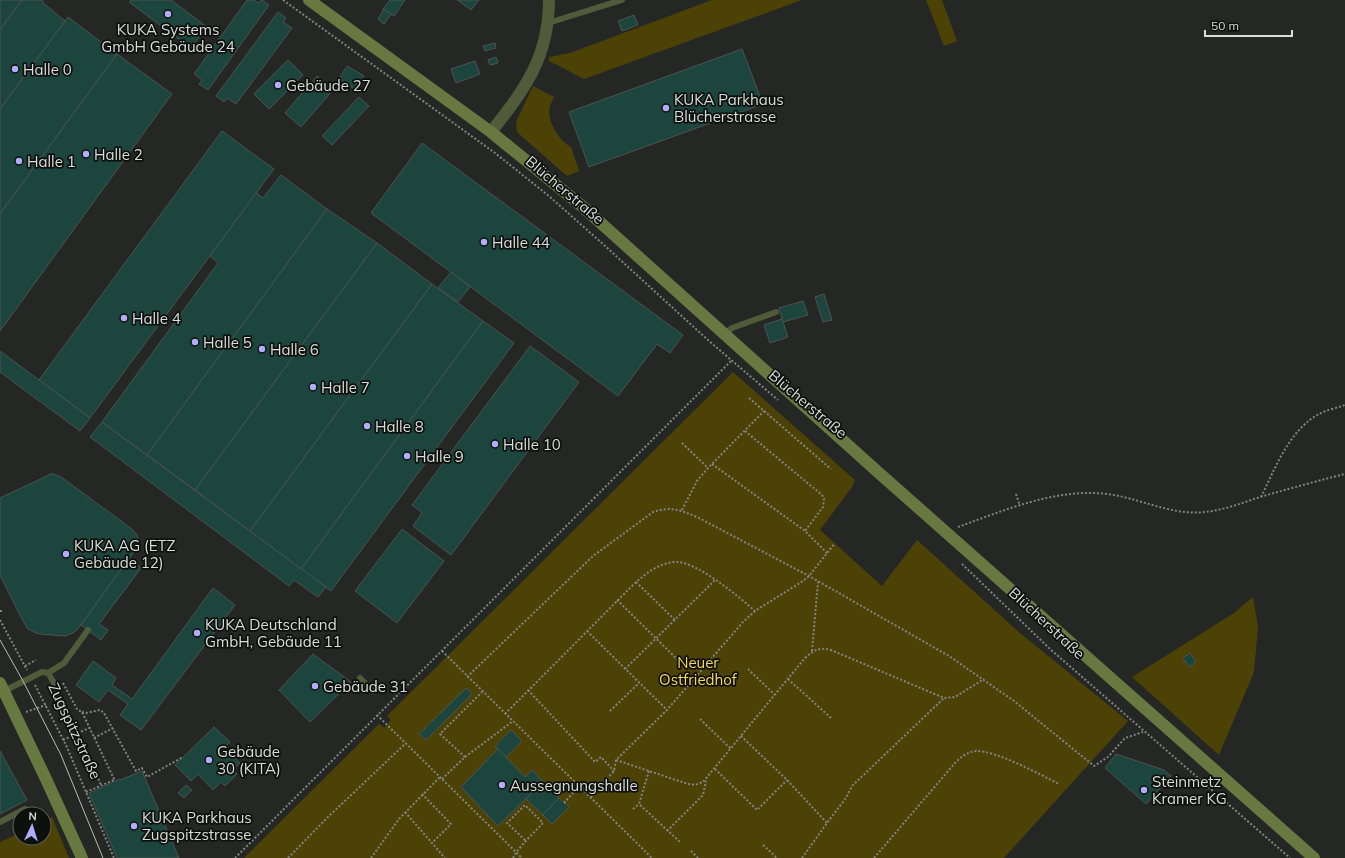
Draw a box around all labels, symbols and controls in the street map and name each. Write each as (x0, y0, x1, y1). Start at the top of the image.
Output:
marker: KUKA Systems GmbH Gebäude 24 (163, 9, 173, 19)
scale bar (1205, 12, 1292, 38)
text: 50 m (1211, 18, 1239, 33)
place label: KUKA Systems GmbH Gebäude 24 (101, 20, 235, 56)
place label: Halle 0 (23, 60, 72, 79)
marker: Halle 0 (10, 64, 20, 74)
place label: Gebäude 27 (286, 76, 371, 95)
marker: Gebäude 27 (273, 80, 283, 90)
place label: KUKA Parkhaus Blücherstrasse (674, 90, 784, 126)
marker: KUKA Parkhaus Blücherstrasse (661, 103, 671, 113)
place label: Halle 2 (94, 145, 143, 164)
marker: Halle 2 (81, 149, 91, 159)
place label: Halle 1 (27, 152, 76, 171)
street label: Blücherstraße (522, 152, 608, 228)
marker: Halle 1 (14, 156, 24, 166)
place label: Halle 44 (492, 233, 550, 252)
marker: Halle 44 (479, 237, 489, 247)
place label: Halle 4 (132, 309, 181, 328)
marker: Halle 4 (119, 313, 129, 323)
place label: Halle 5 (203, 333, 252, 352)
marker: Halle 5 (190, 337, 200, 347)
place label: Halle 6 (270, 340, 319, 359)
marker: Halle 6 (257, 344, 267, 354)
street label: Blücherstraße (765, 366, 851, 442)
place label: Halle 7 (321, 378, 370, 397)
marker: Halle 7 (308, 382, 318, 392)
place label: Halle 8 (375, 417, 424, 436)
marker: Halle 8 (362, 421, 372, 431)
place label: Halle 10 (503, 435, 561, 454)
marker: Halle 10 (490, 439, 500, 449)
place label: Halle 9 (415, 447, 464, 466)
marker: Halle 9 (402, 451, 412, 461)
place label: KUKA AG (ETZ Gebäude 12) (74, 536, 175, 572)
marker: KUKA AG (ETZ Gebäude 12) (61, 549, 71, 559)
street label: Blücherstraße (1005, 583, 1089, 663)
place label: KUKA Deutschland GmbH, Gebäude 11 (205, 615, 342, 651)
marker: KUKA Deutschland GmbH, Gebäude 11 (192, 628, 202, 638)
park label: Neuer Ostfriedhof (659, 653, 738, 689)
place label: Gebäude 31 (323, 677, 408, 696)
street label: Zugspitzstraße (44, 680, 106, 782)
marker: Gebäude 31 (310, 681, 320, 691)
place label: Gebäude 30 (KITA) (217, 742, 281, 778)
marker: Gebäude 30 (KITA) (204, 755, 214, 765)
place label: Steinmetz Kramer KG (1152, 772, 1227, 808)
place label: Aussegnungshalle (510, 776, 638, 795)
marker: Aussegnungshalle (497, 780, 507, 790)
marker: Steinmetz Kramer KG (1139, 785, 1149, 795)
north arrow (12, 806, 52, 846)
place label: KUKA Parkhaus Zugspitzstrasse (142, 808, 252, 844)
text: N (28, 809, 37, 823)
marker: KUKA Parkhaus Zugspitzstrasse (129, 821, 139, 831)

